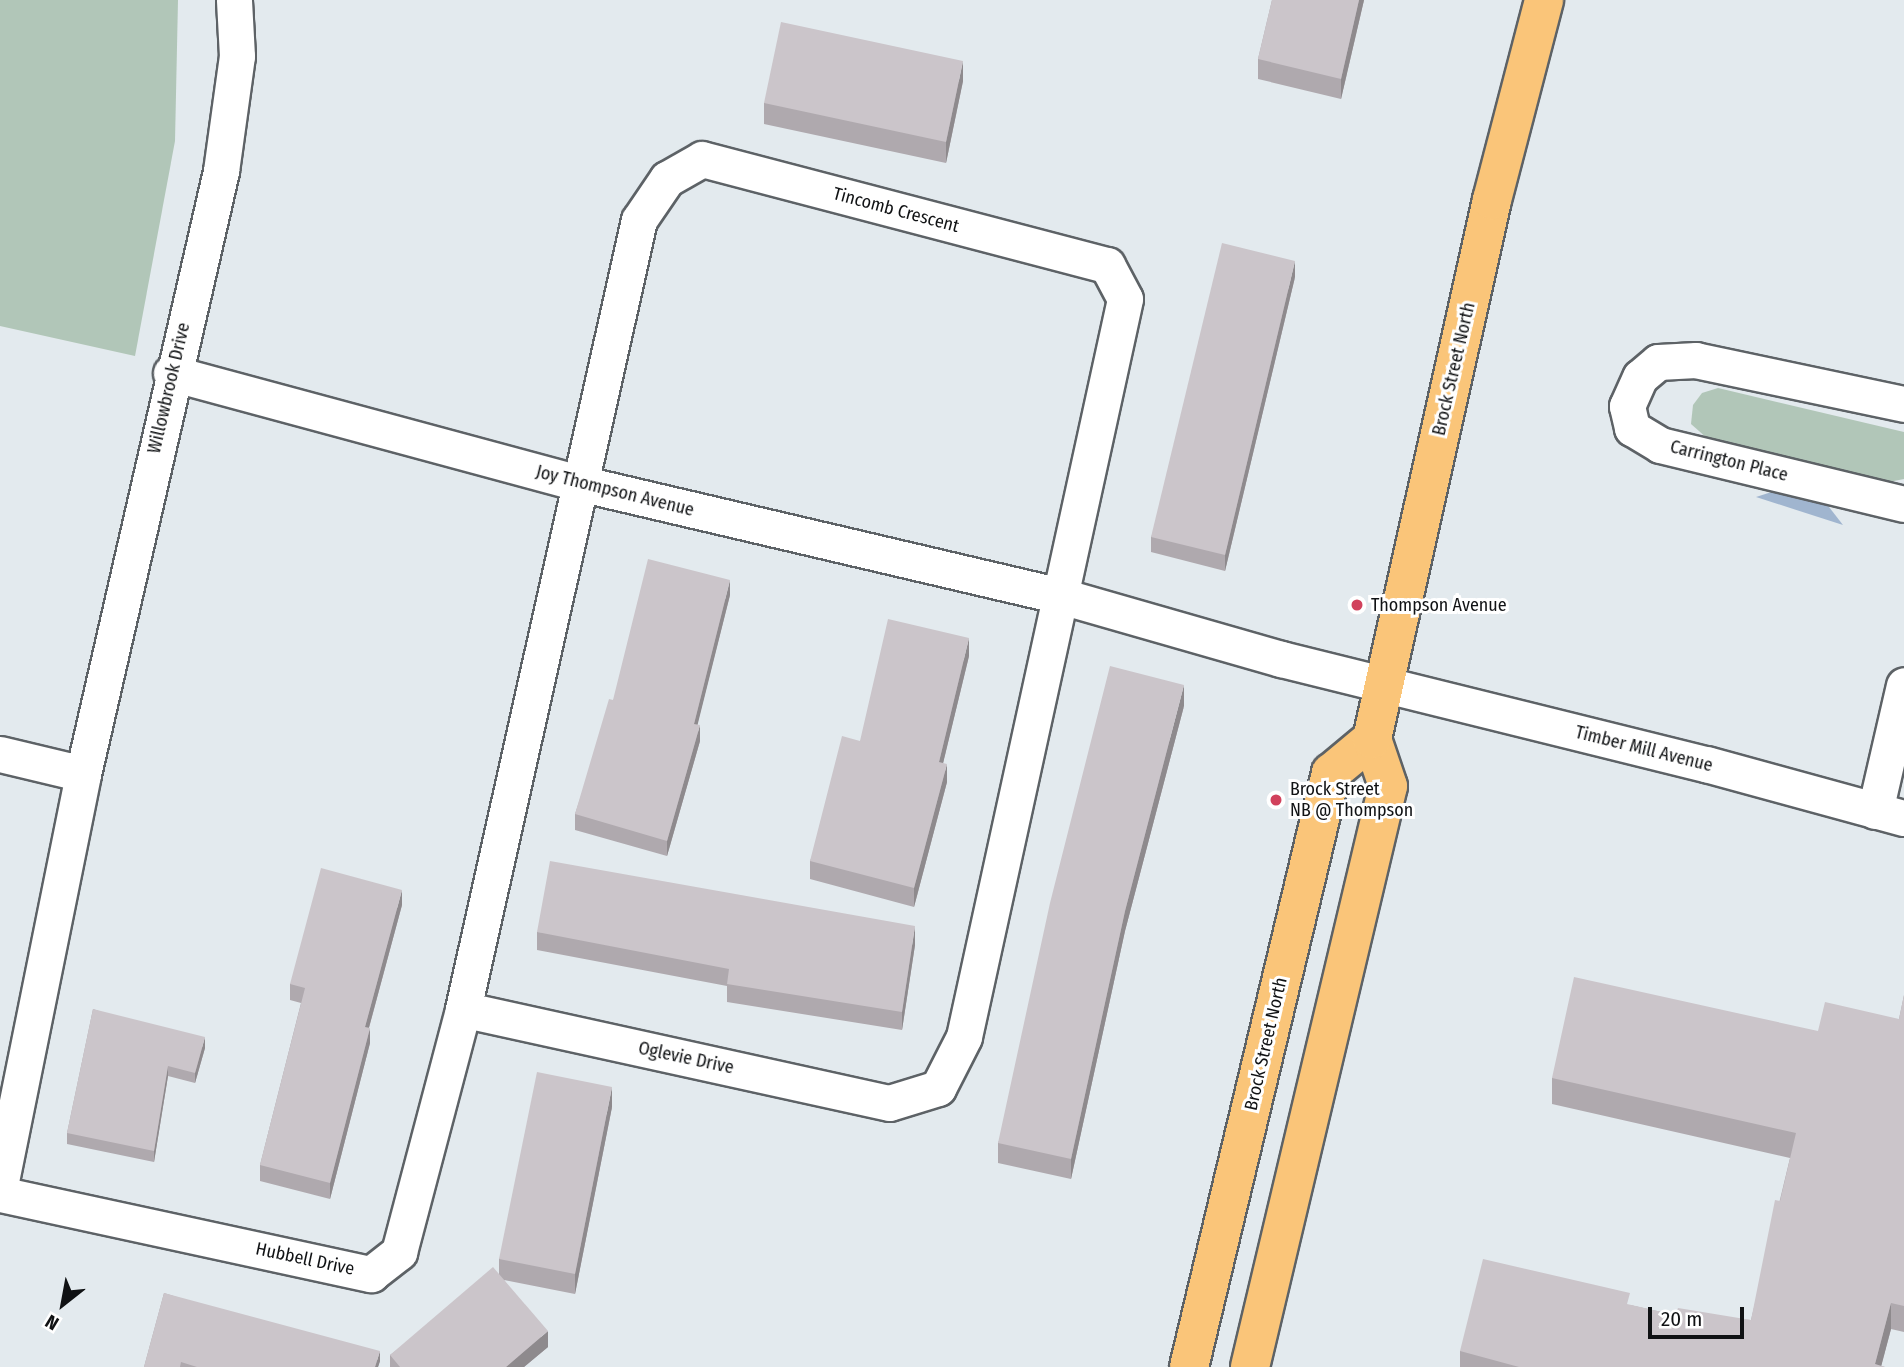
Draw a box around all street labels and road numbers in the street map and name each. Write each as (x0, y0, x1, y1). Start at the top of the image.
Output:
street label: Tincomb Crescent (831, 183, 961, 237)
street label: Brock Street North (1428, 300, 1480, 438)
street label: Willowbrook Drive (143, 320, 195, 456)
street label: Carrington Place (1668, 436, 1790, 486)
street label: Joy Thompson Avenue (534, 461, 696, 521)
street label: Timber Mill Avenue (1573, 721, 1715, 777)
street label: Brock Street North (1240, 975, 1292, 1113)
street label: Oglevie Drive (636, 1037, 736, 1079)
street label: Hubbell Drive (254, 1238, 356, 1280)

